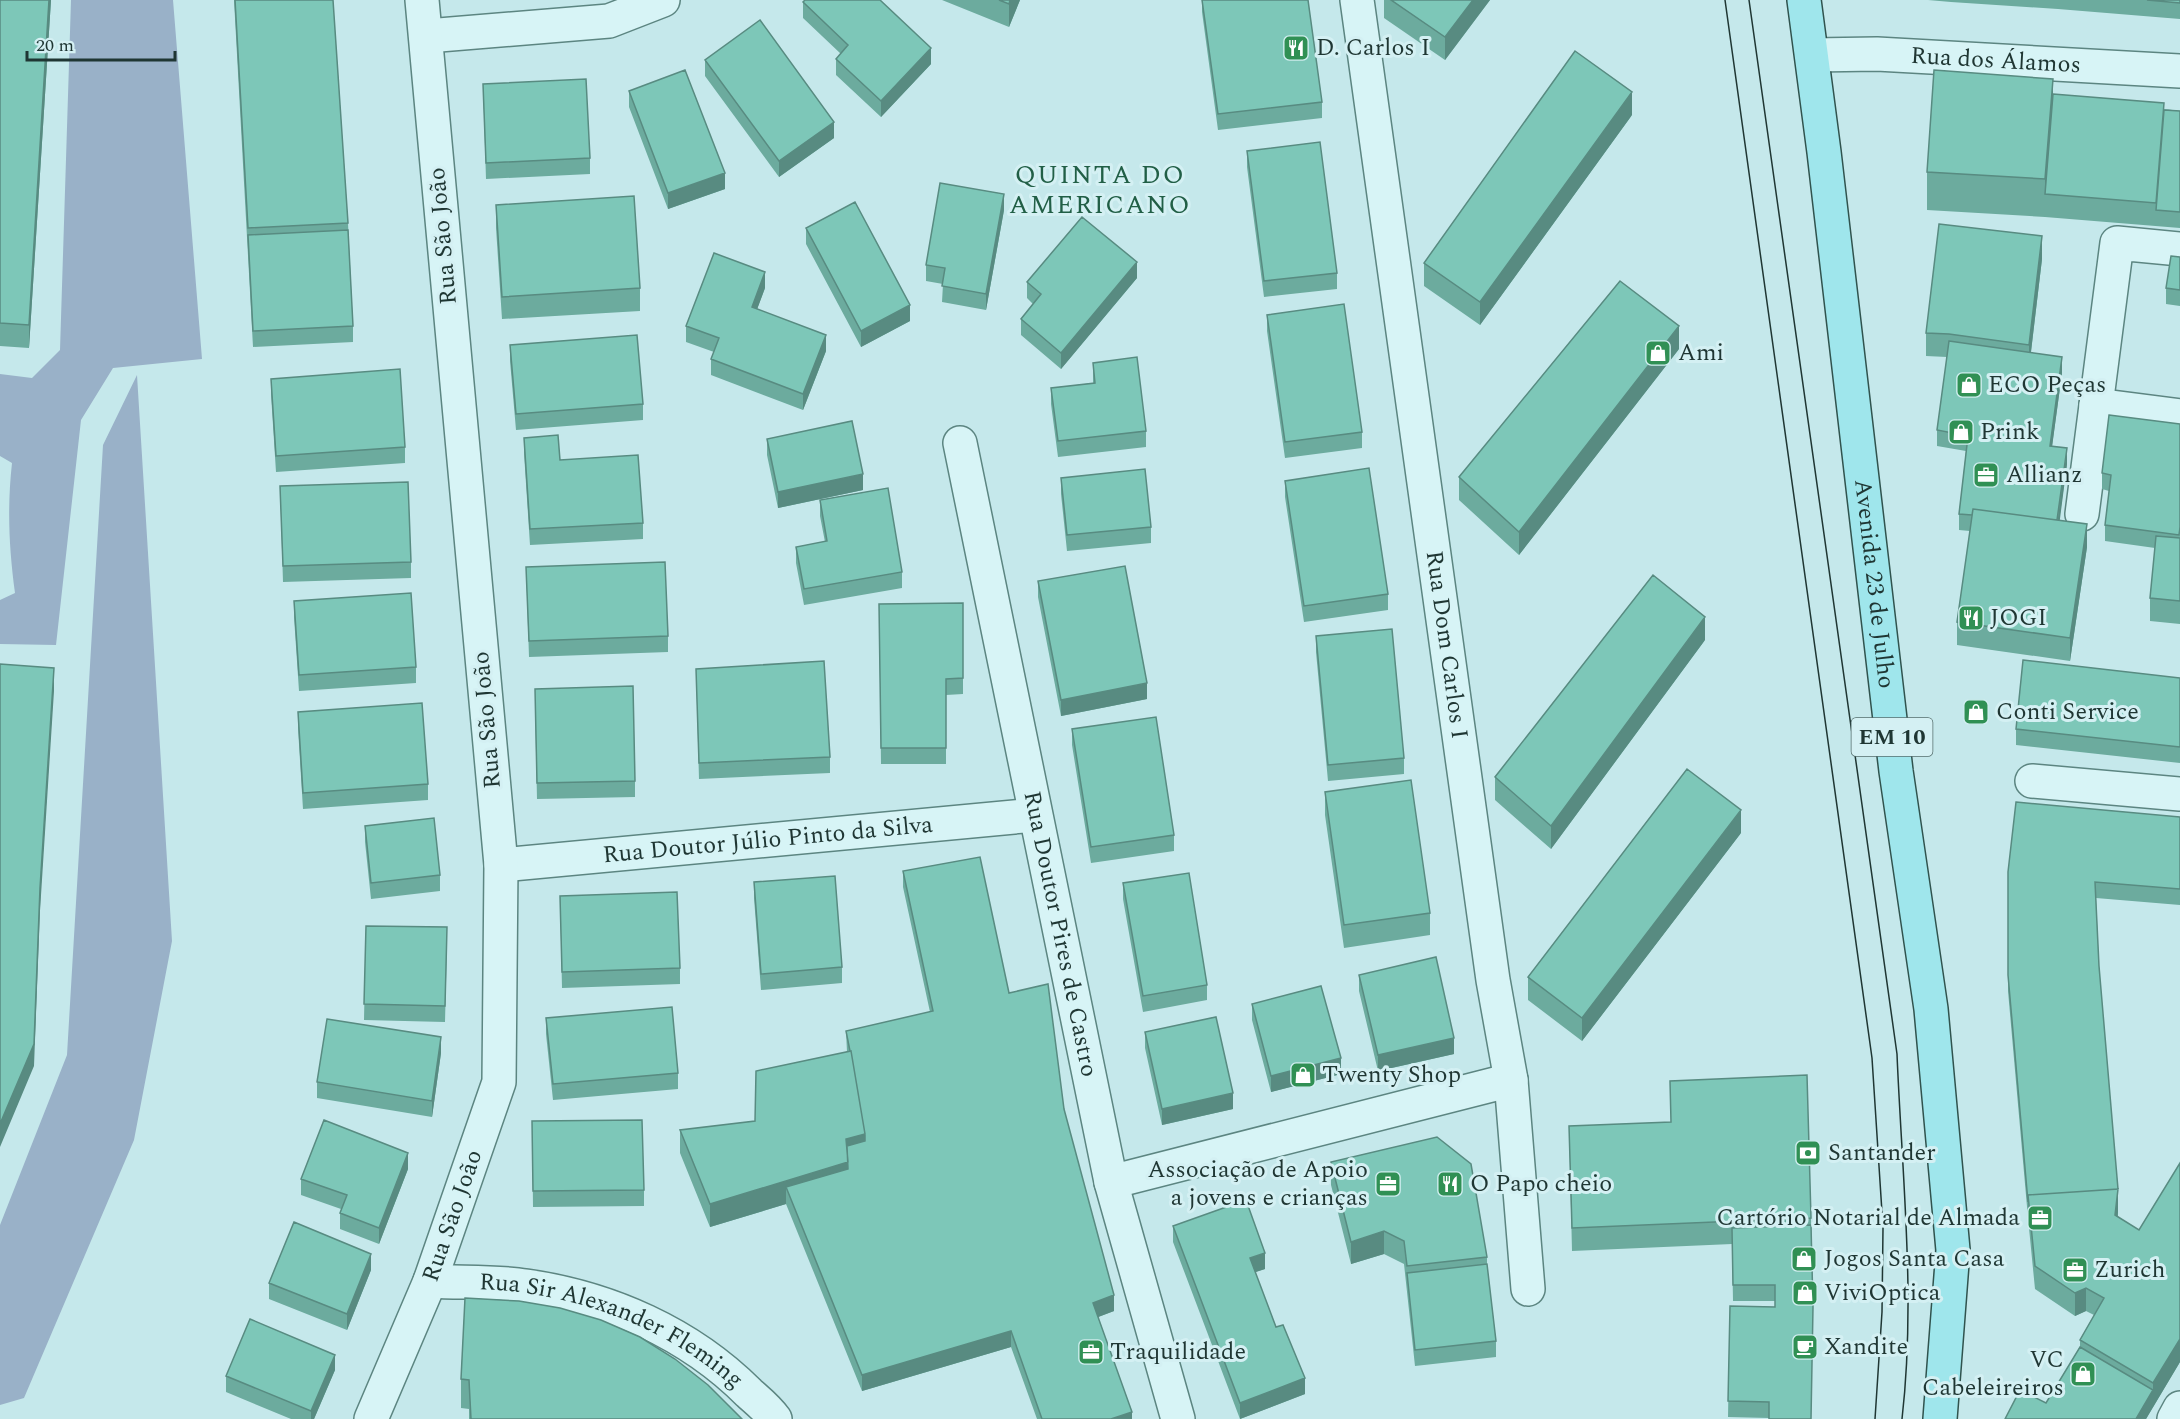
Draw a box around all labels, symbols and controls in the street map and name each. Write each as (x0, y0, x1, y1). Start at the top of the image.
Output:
scale bar (27, 24, 176, 62)
place label: D. Carlos I (1316, 30, 1430, 66)
text: 20 m (36, 32, 74, 59)
restaurant icon: D. Carlos I (1281, 33, 1311, 63)
street label: Rua dos Álamos (1910, 38, 2082, 83)
district label: QUINTA DO AMERICANO (1009, 155, 1191, 225)
street label: Rua São João (419, 166, 467, 306)
place label: Ami (1678, 335, 1724, 371)
shop icon: Ami (1643, 338, 1673, 368)
place label: ECO Peças (1988, 367, 2107, 403)
shop icon: ECO Peças (1954, 370, 1984, 400)
place label: Prink (1980, 414, 2039, 450)
shop icon: Prink (1946, 417, 1976, 447)
place label: Allianz (2006, 457, 2083, 493)
office icon: Allianz (1971, 460, 2001, 490)
street label: Avenida 23 de Julho (1844, 477, 1904, 690)
street label: Rua Dom Carlos I (1416, 548, 1477, 741)
place label: JOGI (1990, 600, 2047, 636)
restaurant icon: JOGI (1956, 603, 1986, 633)
street label: Rua São João (463, 650, 511, 790)
place label: Conti Service (1996, 694, 2139, 730)
shop icon: Conti Service (1961, 697, 1991, 727)
road number: EM 10 (1852, 718, 1932, 756)
street label: Rua Doutor Pires de Castro (1014, 788, 1107, 1080)
street label: Rua Doutor Júlio Pinto da Silva (601, 807, 935, 873)
place label: Twenty Shop (1322, 1057, 1461, 1093)
shop icon: Twenty Shop (1288, 1060, 1318, 1090)
place label: Santander (1828, 1135, 1936, 1171)
bank icon: Santander (1793, 1138, 1823, 1168)
street label: Rua São João (413, 1145, 492, 1287)
place label: Associação de Apoio a jovens e crianças (1148, 1152, 1368, 1216)
place label: O Papo cheio (1470, 1166, 1612, 1202)
office icon: Associação de Apoio a jovens e crianças (1373, 1169, 1403, 1199)
restaurant icon: O Papo cheio (1435, 1169, 1465, 1199)
place label: Cartório Notarial de Almada (1717, 1200, 2020, 1236)
office icon: Cartório Notarial de Almada (2025, 1203, 2055, 1233)
place label: Jogos Santa Casa (1824, 1241, 2005, 1277)
shop icon: Jogos Santa Casa (1789, 1244, 1819, 1274)
place label: Zurich (2094, 1252, 2166, 1288)
office icon: Zurich (2060, 1255, 2090, 1285)
street label: Rua Sir Alexander Fleming (479, 1264, 752, 1397)
place label: ViviOptica (1824, 1275, 1941, 1311)
shop icon: ViviOptica (1790, 1278, 1820, 1308)
place label: Xandite (1824, 1329, 1908, 1365)
cafe icon: Xandite (1790, 1332, 1820, 1362)
place label: Traquilidade (1110, 1334, 1246, 1370)
office icon: Traquilidade (1076, 1337, 1106, 1367)
place label: VC Cabeleireiros (1922, 1342, 2064, 1406)
shop icon: VC Cabeleireiros (2068, 1359, 2098, 1389)

